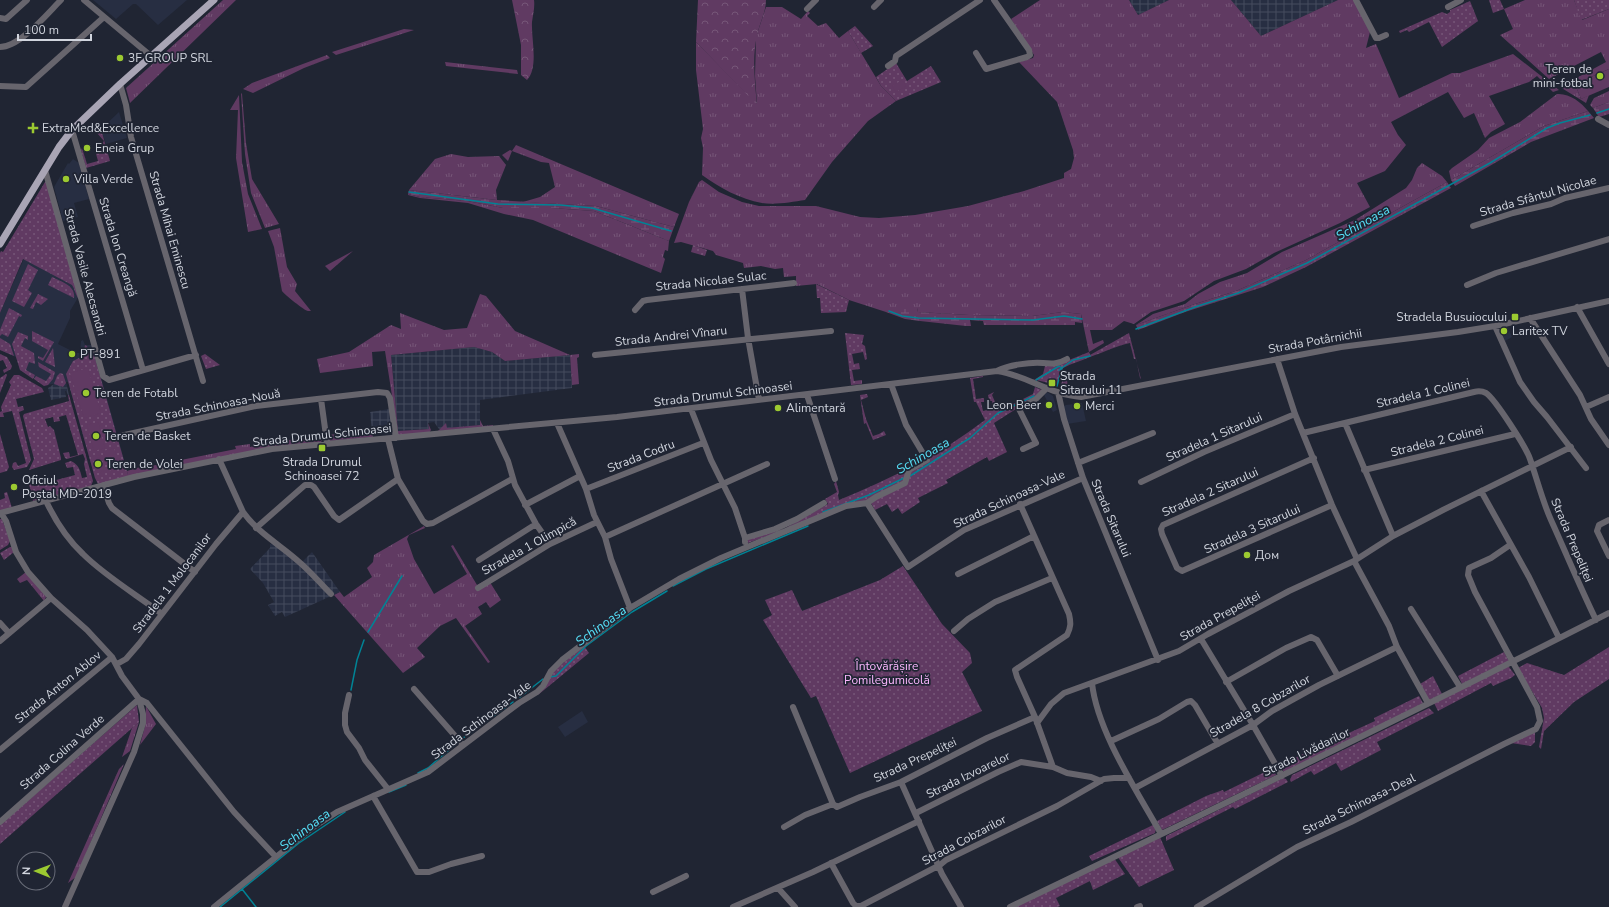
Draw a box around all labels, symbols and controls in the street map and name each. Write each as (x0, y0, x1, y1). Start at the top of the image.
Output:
scale bar (18, 16, 91, 42)
text: 100 m (24, 22, 59, 38)
place label: 3F GROUP SRL (128, 50, 213, 66)
marker: 3F GROUP SRL (115, 53, 125, 63)
place label: Teren de mini-fotbal (1533, 61, 1592, 91)
marker: Teren de mini-fotbal (1595, 71, 1605, 81)
place label: ExtraMed&Excellence (42, 120, 159, 136)
marker: ExtraMed&Excellence (27, 122, 39, 134)
place label: Eneia Grup (95, 140, 154, 156)
marker: Eneia Grup (82, 143, 92, 153)
street label: Strada Mihai Eminescu (145, 169, 195, 291)
place label: Villa Verde (73, 171, 133, 187)
street label: Strada Sfântul Nicolae (1478, 172, 1598, 220)
marker: Villa Verde (61, 174, 71, 184)
street label: Strada Ion Creangă (95, 195, 141, 299)
water label: Schinoasa (1333, 201, 1393, 245)
street label: Strada Vasile Alecsandri (60, 207, 110, 337)
street label: Strada Nicolae Sulac (655, 267, 768, 295)
place label: Stradela Busuiocului (1396, 309, 1507, 325)
marker: Stradela Busuiocului (1510, 312, 1520, 322)
street label: Strada Andrei Vînaru (614, 322, 728, 350)
place label: Laritex TV (1512, 323, 1568, 339)
street label: Strada Potârnichii (1267, 325, 1363, 357)
marker: Laritex TV (1499, 326, 1509, 336)
place label: PT-891 (80, 346, 121, 362)
marker: PT-891 (67, 349, 77, 359)
place label: Strada Sitarului 11 (1060, 368, 1122, 398)
street label: Stradela 1 Colinei (1375, 374, 1471, 412)
street label: Strada Drumul Schinoasei (653, 378, 793, 410)
marker: Strada Sitarului 11 (1047, 378, 1057, 388)
place label: Teren de Fotabl (94, 385, 178, 401)
street label: Strada Schinoasa-Nouă (154, 385, 282, 425)
marker: Teren de Fotabl (81, 388, 91, 398)
place label: Leon Beer (986, 397, 1042, 413)
place label: Merci (1085, 398, 1114, 414)
place label: Alimentară (786, 400, 846, 416)
marker: Leon Beer (1044, 400, 1054, 410)
marker: Merci (1072, 401, 1082, 411)
marker: Alimentară (773, 403, 783, 413)
street label: Stradela 1 Sitarului (1163, 409, 1265, 465)
street label: Strada Drumul Schinoasei (252, 420, 392, 450)
street label: Stradela 2 Colinei (1389, 422, 1485, 460)
place label: Teren de Basket (104, 428, 191, 444)
marker: Teren de Basket (91, 431, 101, 441)
water label: Schinoasa (893, 433, 953, 479)
street label: Strada Codru (605, 436, 677, 476)
marker: Strada Drumul Schinoasei 72 (317, 443, 327, 453)
place label: Strada Drumul Schinoasei 72 (282, 454, 362, 484)
place label: Teren de Volei (106, 456, 183, 472)
marker: Teren de Volei (93, 459, 103, 469)
street label: Stradela 2 Sitarului (1159, 464, 1261, 520)
street label: Strada Schinoasa-Vale (951, 466, 1067, 532)
place label: Oficiul Poștal MD-2019 (22, 472, 112, 502)
street label: Strada Sitarului (1087, 476, 1135, 560)
marker: Oficiul Poștal MD-2019 (9, 482, 19, 492)
street label: Strada Prepeliței (1547, 496, 1597, 584)
street label: Stradela 3 Sitarului (1201, 501, 1303, 557)
street label: Stradela 1 Olimpică (479, 513, 579, 579)
street label: Stradela 1 Molocanilor (129, 529, 215, 636)
place label: Дом (1255, 547, 1279, 563)
marker: Дом (1242, 550, 1252, 560)
street label: Strada Prepeliței (1177, 587, 1263, 645)
water label: Schinoasa (572, 601, 630, 651)
street label: Strada Anton Ablov (11, 647, 105, 727)
park label: Întovărășire Pomilegumicolă (844, 658, 930, 688)
street label: Stradela 8 Cobzarilor (1207, 670, 1314, 741)
street label: Strada Schinoasa-Vale (428, 677, 534, 763)
street label: Strada Colina Verde (16, 711, 108, 793)
street label: Strada Livădarilor (1260, 724, 1353, 780)
street label: Strada Prepeliței (871, 734, 959, 786)
street label: Strada Izvoarelor (923, 747, 1013, 802)
street label: Strada Schinoasa-Deal (1300, 770, 1418, 838)
water label: Schinoasa (276, 805, 334, 855)
street label: Strada Cobzarilor (919, 811, 1010, 869)
north arrow (16, 851, 56, 891)
text: N (19, 867, 34, 875)

